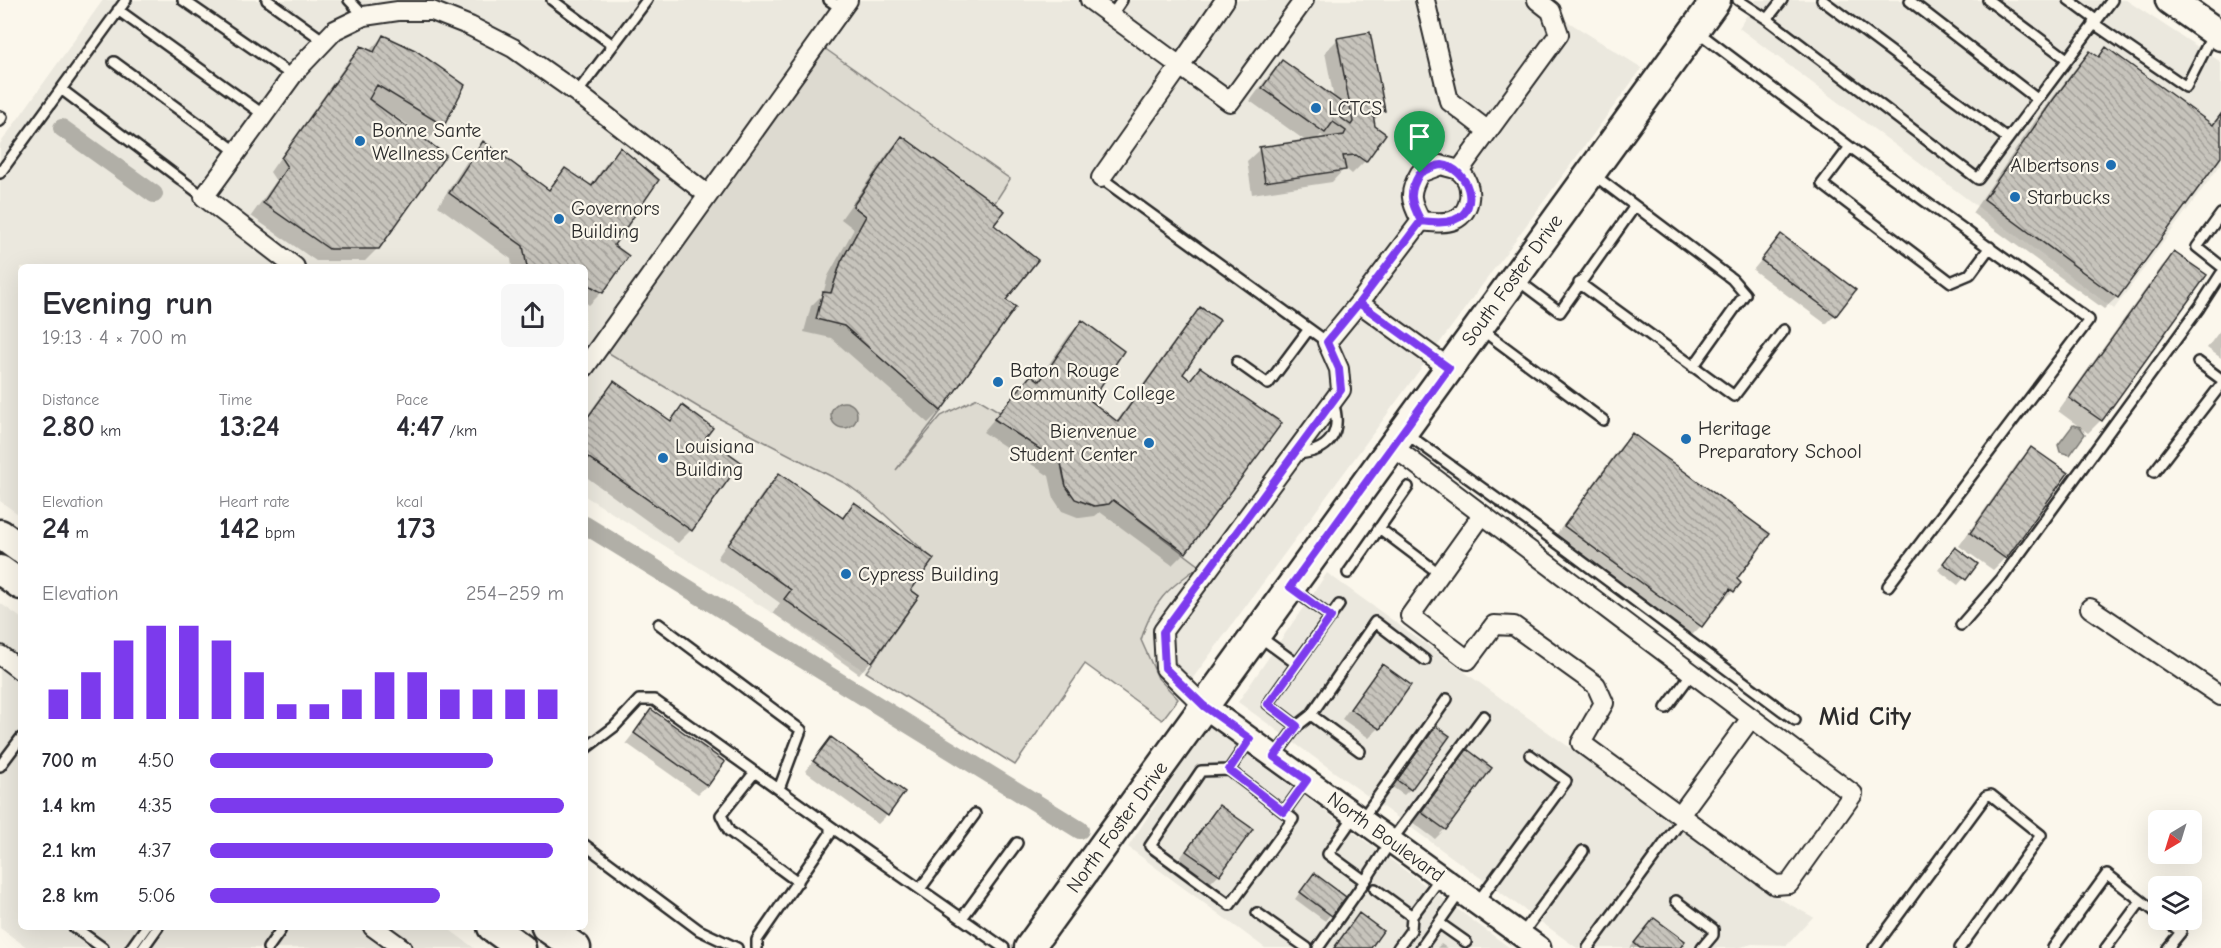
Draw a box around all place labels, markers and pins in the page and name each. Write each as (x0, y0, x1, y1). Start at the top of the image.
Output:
place label: LCTCS (1328, 97, 1382, 120)
marker: LCTCS (1309, 101, 1323, 115)
pin (1394, 111, 1445, 173)
place label: Bonne Sante Wellness Center (372, 119, 508, 165)
marker: Bonne Sante Wellness Center (353, 134, 367, 148)
place label: Albertsons (2010, 154, 2099, 177)
marker: Albertsons (2104, 158, 2118, 172)
place label: Starbucks (2027, 186, 2110, 209)
marker: Starbucks (2008, 190, 2022, 204)
place label: Governors Building (571, 197, 660, 243)
marker: Governors Building (552, 212, 566, 226)
place label: Baton Rouge Community College (1010, 359, 1175, 405)
marker: Baton Rouge Community College (991, 375, 1005, 389)
place label: Heritage Preparatory School (1698, 417, 1862, 463)
place label: Bienvenue Student Center (1009, 420, 1137, 466)
marker: Heritage Preparatory School (1679, 432, 1693, 446)
place label: Louisiana Building (675, 435, 755, 481)
marker: Bienvenue Student Center (1142, 436, 1156, 450)
marker: Louisiana Building (656, 451, 670, 465)
place label: Cypress Building (858, 563, 999, 586)
marker: Cypress Building (839, 567, 853, 581)

